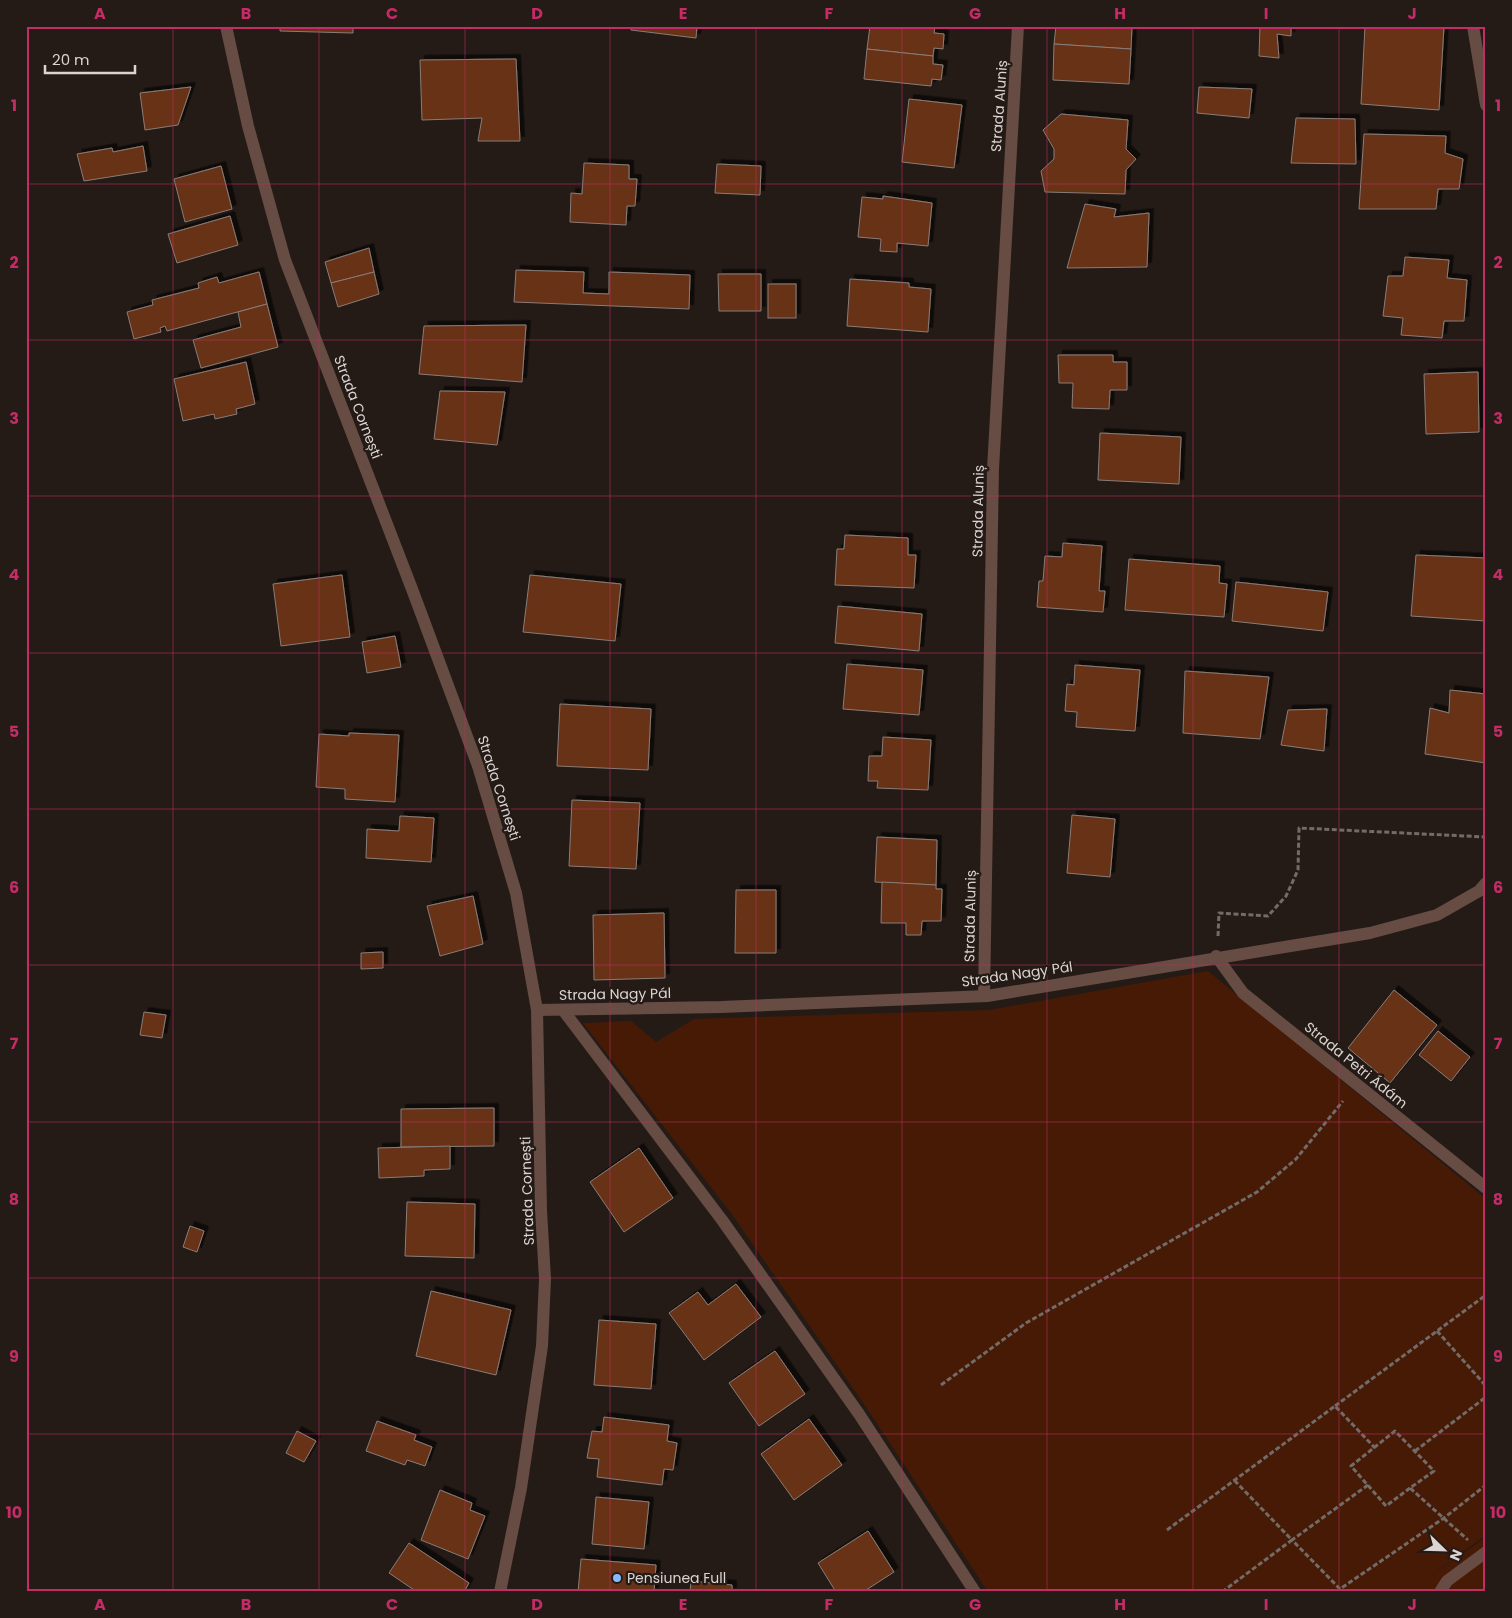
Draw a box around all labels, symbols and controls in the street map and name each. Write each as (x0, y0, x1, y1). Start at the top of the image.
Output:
text: A (94, 2, 106, 25)
text: B (241, 2, 251, 25)
text: C (386, 2, 398, 25)
text: D (531, 2, 543, 25)
text: E (679, 2, 687, 25)
text: F (825, 2, 834, 25)
text: G (969, 2, 981, 25)
text: H (1114, 2, 1126, 25)
text: I (1264, 2, 1268, 25)
text: J (1407, 2, 1417, 25)
scale bar (45, 42, 135, 74)
text: 20 m (52, 49, 90, 70)
street label: Strada Aluniș (986, 59, 1012, 153)
text: 1 (11, 94, 17, 117)
text: 1 (1495, 94, 1501, 117)
text: 2 (9, 251, 19, 274)
text: 2 (1493, 251, 1503, 274)
street label: Strada Cornești (329, 352, 387, 462)
text: 3 (9, 407, 19, 430)
text: 3 (1493, 407, 1503, 430)
street label: Strada Aluniș (967, 465, 989, 557)
text: 4 (9, 563, 20, 586)
text: 4 (1493, 563, 1504, 586)
text: 5 (9, 720, 19, 743)
text: 5 (1493, 720, 1503, 743)
street label: Strada Cornești (473, 733, 525, 843)
street label: Strada Aluniș (959, 870, 981, 962)
text: 6 (9, 876, 19, 899)
text: 6 (1493, 876, 1503, 899)
street label: Strada Nagy Pál (960, 956, 1074, 992)
street label: Strada Nagy Pál (559, 983, 671, 1005)
street label: Strada Petri Ádám (1300, 1017, 1412, 1113)
text: 7 (10, 1032, 19, 1055)
text: 7 (1494, 1032, 1503, 1055)
street label: Strada Cornești (515, 1136, 539, 1246)
text: 8 (9, 1188, 19, 1211)
text: 8 (1493, 1188, 1503, 1211)
text: 9 (9, 1345, 19, 1368)
text: 9 (1493, 1345, 1503, 1368)
text: 10 (6, 1501, 22, 1524)
text: 10 (1490, 1501, 1506, 1524)
north arrow (1420, 1526, 1470, 1576)
text: N (1445, 1546, 1467, 1564)
place label: Pensiunea Full (627, 1568, 726, 1588)
marker: Pensiunea Full (611, 1572, 623, 1584)
text: A (94, 1593, 106, 1616)
text: B (241, 1593, 251, 1616)
text: C (386, 1593, 398, 1616)
text: D (531, 1593, 543, 1616)
text: E (679, 1593, 687, 1616)
text: F (825, 1593, 834, 1616)
text: G (969, 1593, 981, 1616)
text: H (1114, 1593, 1126, 1616)
text: I (1264, 1593, 1268, 1616)
text: J (1407, 1593, 1417, 1616)

